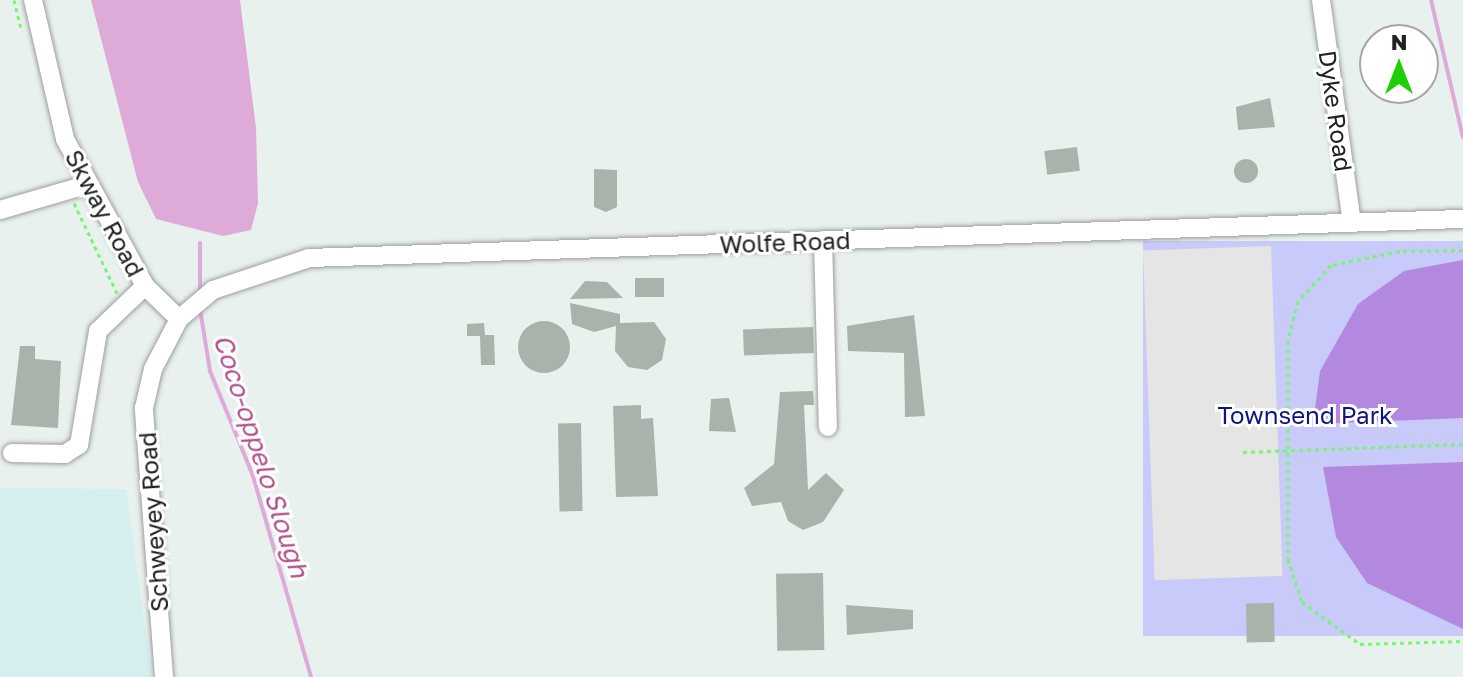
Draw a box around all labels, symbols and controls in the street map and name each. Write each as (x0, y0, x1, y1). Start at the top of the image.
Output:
north arrow (1359, 24, 1439, 104)
text: N (1391, 28, 1407, 55)
street label: Dyke Road (1313, 49, 1359, 173)
street label: Skway Road (60, 145, 150, 281)
street label: Wolfe Road (719, 225, 851, 259)
water label: Coco-oppelo Slough (207, 331, 315, 581)
park label: Townsend Park (1217, 401, 1393, 429)
street label: Schweyey Road (132, 431, 174, 613)

